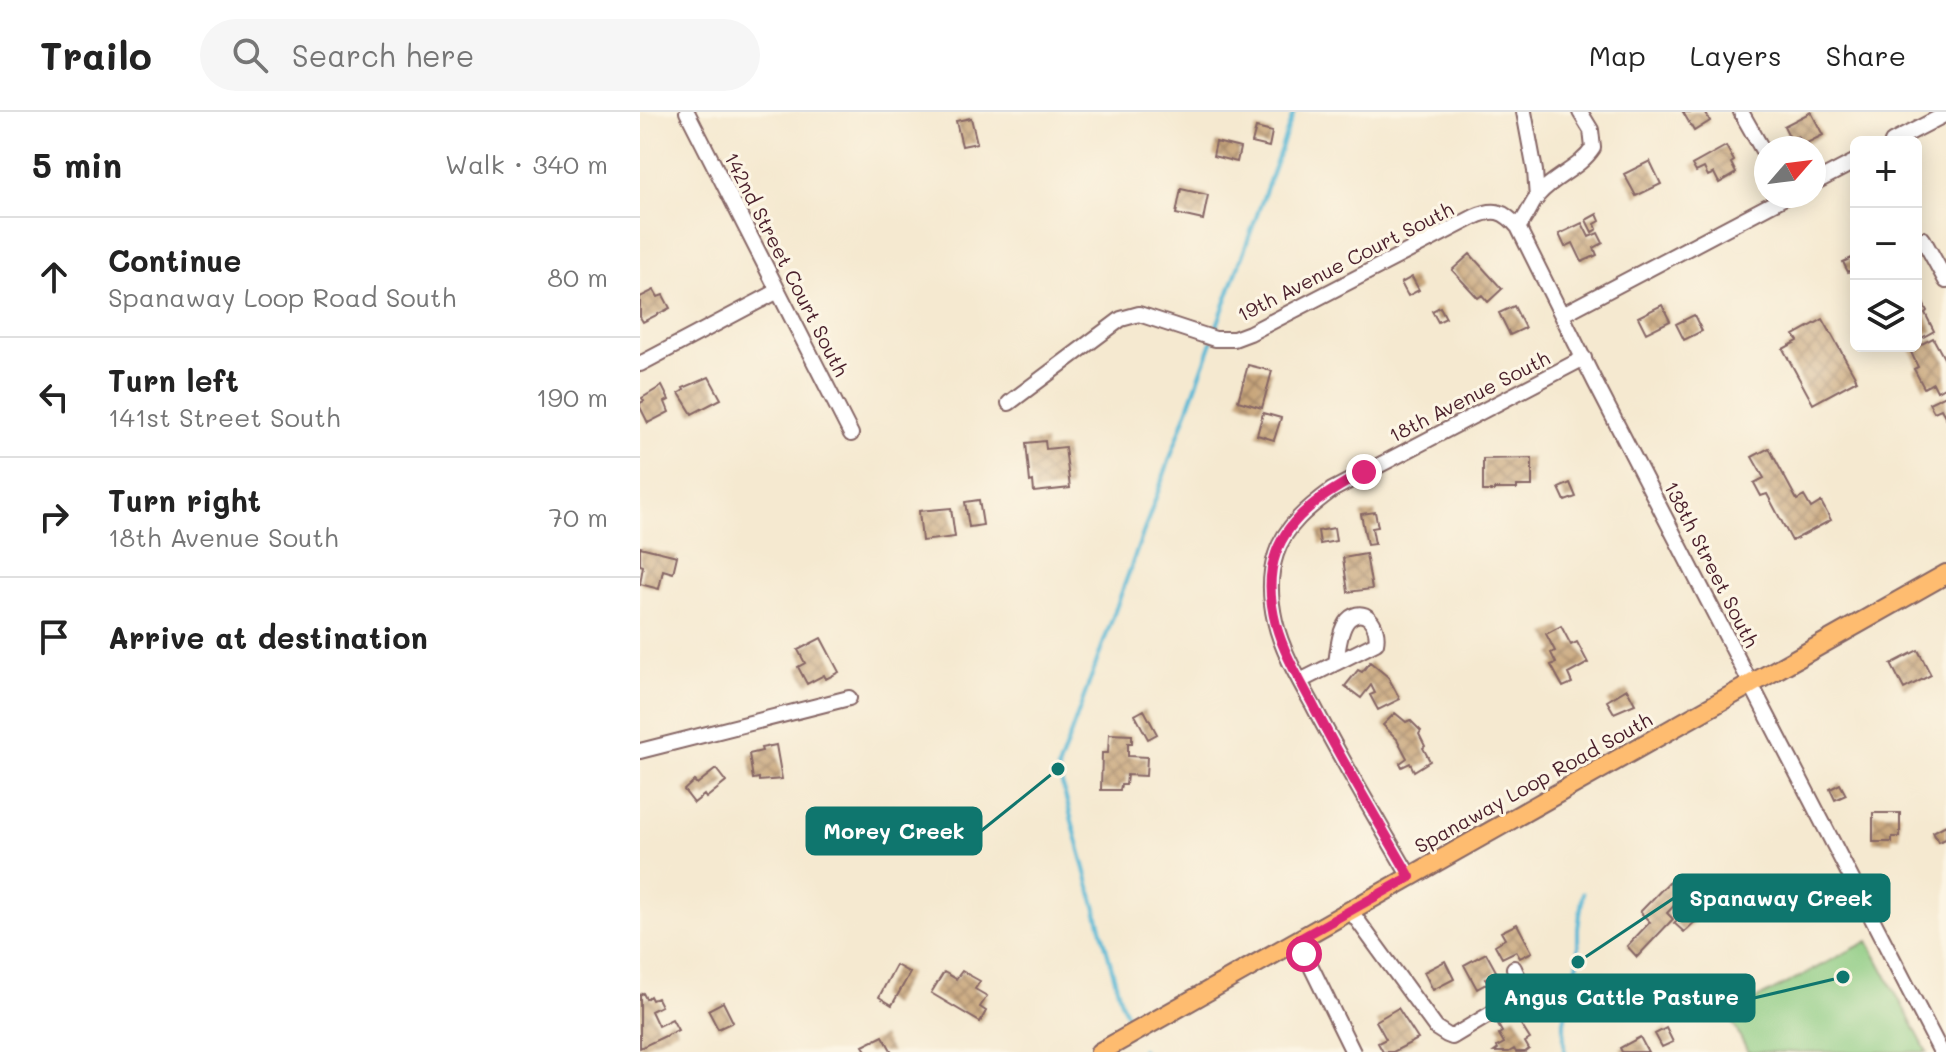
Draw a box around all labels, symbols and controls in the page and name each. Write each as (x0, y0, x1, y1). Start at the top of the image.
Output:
search box (200, 19, 760, 91)
text: Trailo (40, 30, 152, 80)
icon: search (228, 33, 272, 77)
text: Search here (292, 35, 474, 75)
text: Map (1589, 37, 1646, 73)
text: Layers (1690, 37, 1782, 73)
text: Share (1826, 37, 1906, 73)
north arrow (1754, 136, 1826, 208)
map controls (1850, 136, 1922, 352)
button: + (1850, 136, 1922, 208)
text: 5 min (32, 142, 122, 187)
text: Walk · 340 m (445, 147, 608, 181)
street label: 142nd Street Court South (719, 147, 855, 381)
street label: 19th Avenue Court South (1232, 195, 1458, 327)
button: − (1850, 208, 1922, 280)
text: Continue (108, 240, 241, 280)
icon: ahead (32, 255, 76, 299)
text: 80 m (547, 260, 608, 294)
text: Spanaway Loop Road South (108, 280, 456, 314)
button: layers (1850, 280, 1922, 352)
street label: 18th Avenue South (1384, 344, 1554, 448)
text: Turn left (108, 360, 239, 400)
icon: left (32, 375, 76, 419)
text: 190 m (536, 380, 608, 414)
text: 141st Street South (108, 400, 340, 434)
route end (1346, 454, 1382, 490)
street label: 138th Street South (1659, 476, 1765, 652)
text: Turn right (108, 480, 261, 520)
icon: right (32, 495, 76, 539)
text: 70 m (548, 500, 608, 534)
text: 18th Avenue South (108, 520, 338, 554)
icon: arrive (32, 615, 76, 659)
text: Arrive at destination (108, 617, 428, 657)
street label: Spanaway Loop Road South (1410, 706, 1656, 858)
callout: Morey Creek (807, 808, 981, 854)
text: Morey Creek (823, 816, 965, 845)
callout: Spanaway Creek (1674, 875, 1889, 921)
text: Spanaway Creek (1689, 883, 1873, 912)
route start (1286, 936, 1322, 972)
callout: Angus Cattle Pasture (1487, 975, 1754, 1021)
text: Angus Cattle Pasture (1503, 982, 1739, 1011)

